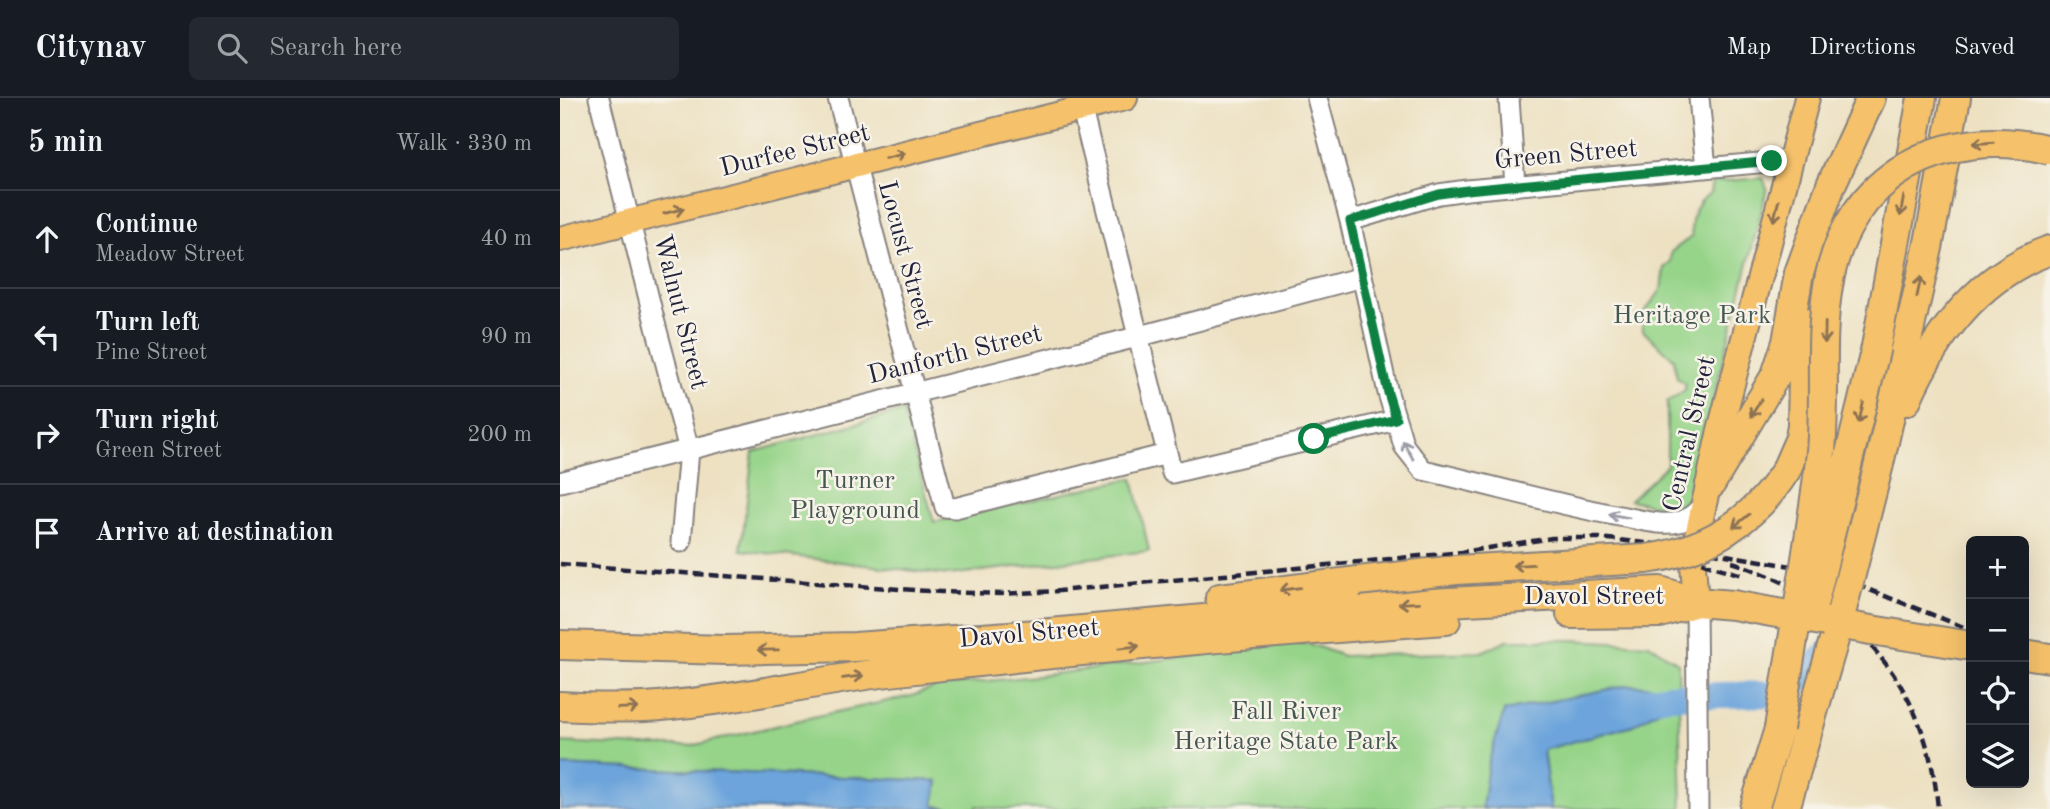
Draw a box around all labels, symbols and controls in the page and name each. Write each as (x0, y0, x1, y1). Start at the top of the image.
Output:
search box (189, 17, 679, 80)
icon: search (213, 29, 251, 67)
text: Citynav (35, 32, 147, 65)
text: Search here (269, 35, 402, 61)
text: Map (1727, 36, 1771, 60)
text: Directions (1809, 36, 1916, 60)
text: Saved (1954, 36, 2015, 60)
street label: Durfee Street (717, 120, 873, 182)
text: 5 min (28, 128, 103, 158)
text: Walk · 330 m (396, 132, 532, 155)
street label: Green Street (1493, 136, 1639, 174)
one-way arrow (1972, 137, 1994, 150)
route end (1756, 145, 1787, 176)
one-way arrow (883, 149, 905, 162)
street label: Locust Street (873, 178, 937, 332)
one-way arrow (1895, 195, 1908, 217)
one-way arrow (1769, 199, 1782, 222)
one-way arrow (662, 204, 685, 217)
text: Continue (95, 212, 198, 238)
icon: ahead (28, 220, 66, 258)
text: 40 m (481, 227, 532, 250)
street label: Walnut Street (648, 232, 712, 392)
text: Meadow Street (95, 243, 245, 266)
one-way arrow (1913, 276, 1927, 299)
park label: Heritage Park (1613, 303, 1771, 329)
text: Turn left (95, 310, 200, 336)
icon: left (28, 318, 66, 356)
street label: Danforth Street (865, 321, 1045, 389)
one-way arrow (1818, 322, 1832, 345)
text: 90 m (481, 325, 532, 348)
text: Pine Street (95, 341, 207, 364)
street label: Central Street (1659, 353, 1721, 515)
one-way arrow (1749, 398, 1763, 418)
one-way arrow (1854, 401, 1868, 424)
text: Turn right (95, 408, 218, 434)
icon: right (28, 416, 66, 454)
text: 200 m (467, 423, 532, 446)
route start (1298, 423, 1329, 454)
text: Green Street (95, 439, 222, 462)
one-way arrow (1401, 440, 1415, 460)
park label: Turner Playground (790, 468, 920, 524)
one-way arrow (1608, 509, 1631, 522)
one-way arrow (1733, 513, 1751, 528)
icon: arrive (28, 514, 66, 552)
text: Arrive at destination (95, 520, 334, 546)
map controls (1966, 536, 2029, 788)
button: + (1966, 536, 2029, 599)
one-way arrow (1512, 559, 1535, 572)
one-way arrow (1279, 583, 1302, 596)
street label: Davol Street (1524, 584, 1664, 610)
one-way arrow (1398, 596, 1421, 609)
button: − (1966, 599, 2029, 662)
street label: Davol Street (958, 615, 1100, 653)
one-way arrow (1118, 640, 1140, 653)
one-way arrow (756, 643, 779, 656)
button: locate (1966, 662, 2029, 725)
one-way arrow (842, 670, 864, 683)
park label: Fall River Heritage State Park (1173, 699, 1399, 755)
one-way arrow (616, 701, 639, 714)
button: layers (1966, 725, 2029, 788)

